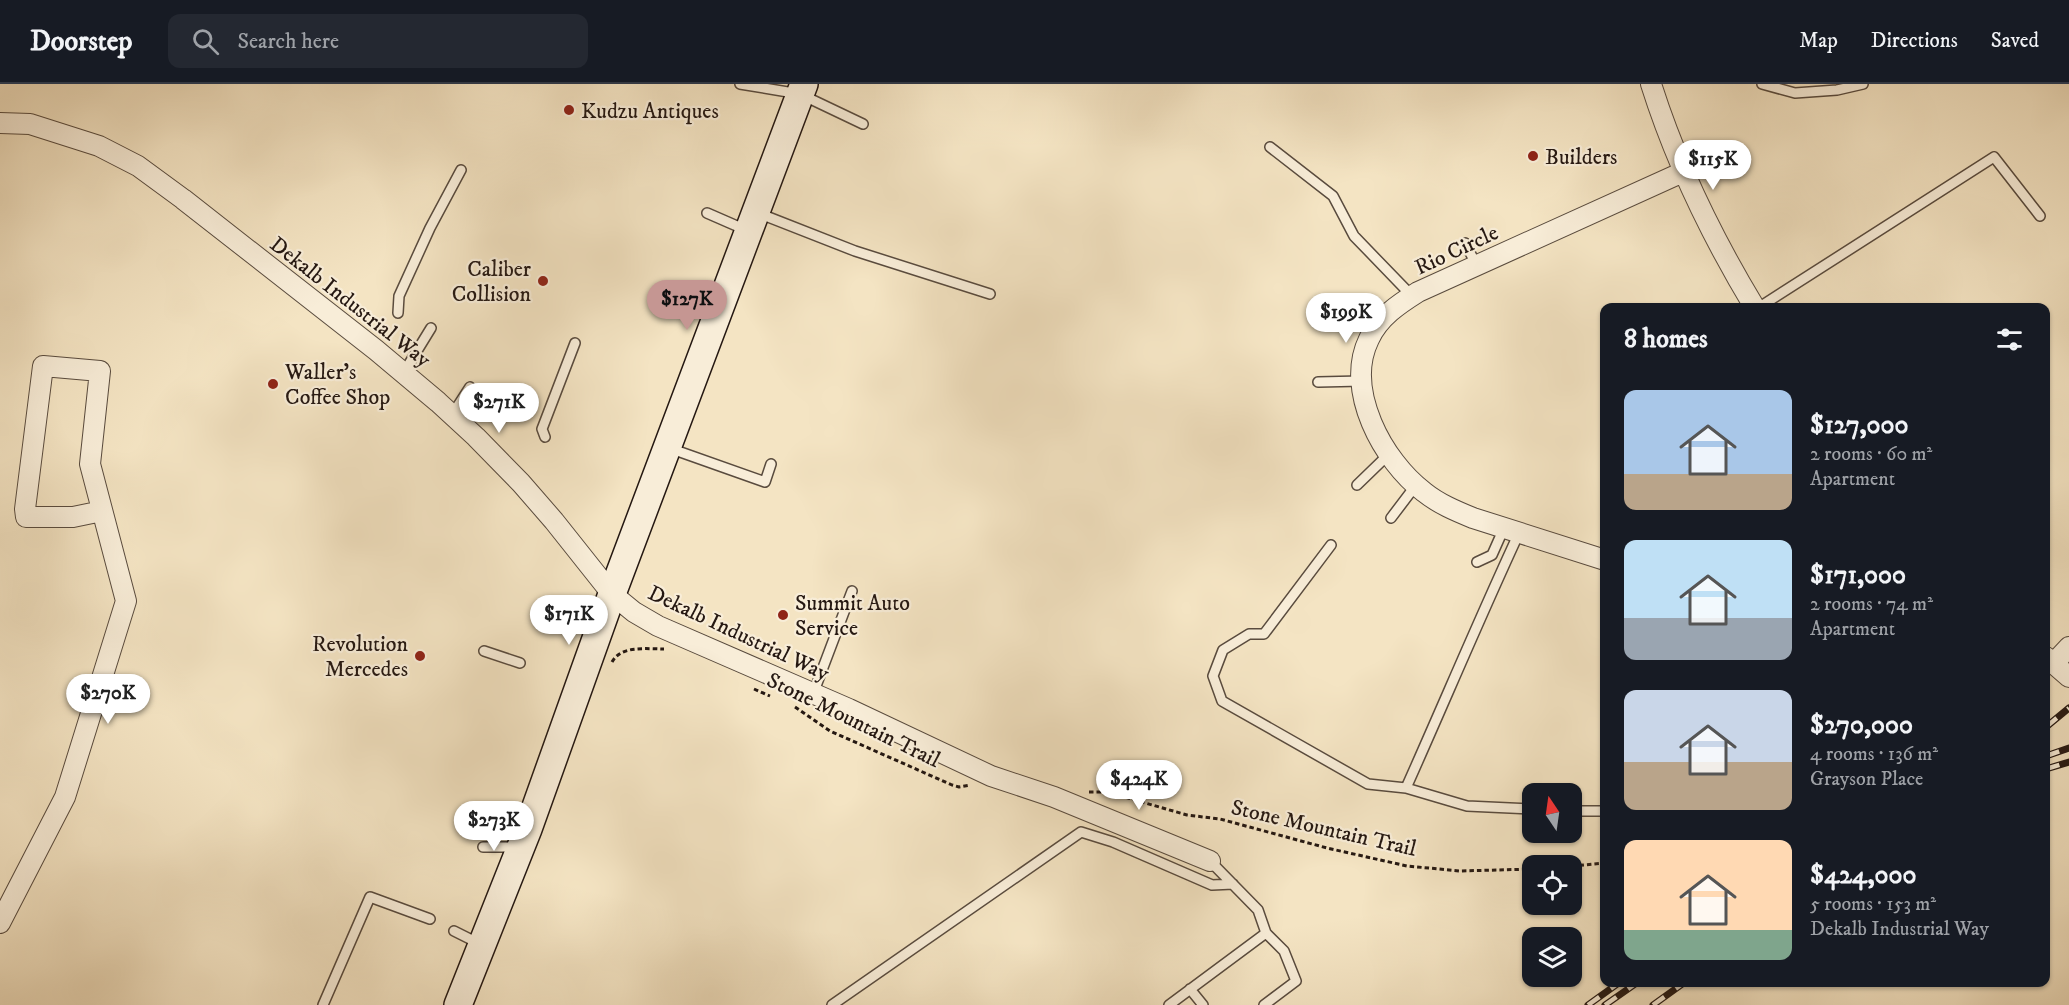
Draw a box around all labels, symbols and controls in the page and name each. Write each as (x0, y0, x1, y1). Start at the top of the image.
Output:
search box (168, 14, 588, 68)
text: Doorstep (30, 24, 132, 59)
icon: search (189, 25, 222, 58)
text: Search here (237, 28, 339, 55)
text: Map (1799, 28, 1838, 54)
text: Directions (1871, 28, 1958, 54)
text: Saved (1991, 28, 2039, 54)
place label: Kudzu Antiques (581, 98, 719, 125)
marker: Kudzu Antiques (562, 103, 576, 117)
pin: $115K (1671, 140, 1755, 191)
place label: Builders (1545, 144, 1617, 171)
text: $115K (1688, 147, 1738, 172)
marker: Builders (1526, 149, 1540, 163)
street label: Rio Circle (1411, 219, 1503, 281)
street label: Dekalb Industrial Way (264, 231, 436, 374)
place label: Caliber Collision (452, 256, 532, 308)
marker: Caliber Collision (536, 274, 550, 288)
pin: $127K (645, 280, 729, 331)
text: $127K (661, 287, 713, 312)
pin: $199K (1304, 293, 1388, 344)
text: $199K (1320, 300, 1372, 325)
text: 8 homes (1624, 323, 1708, 356)
icon: filters (1993, 323, 2026, 356)
place label: Waller's Coffee Shop (284, 359, 390, 411)
marker: Waller's Coffee Shop (266, 377, 280, 391)
pin: $271K (457, 383, 541, 434)
text: $271K (473, 390, 525, 415)
text: $127,000 (1810, 409, 1908, 442)
icon: home (1672, 414, 1744, 486)
text: 2 rooms · 60 m² (1810, 442, 1932, 467)
text: Apartment (1810, 467, 1895, 492)
text: $171,000 (1810, 559, 1906, 592)
icon: home (1672, 564, 1744, 636)
street label: Dekalb Industrial Way (643, 580, 834, 687)
place label: Summit Auto Service (795, 590, 910, 642)
text: 2 rooms · 74 m² (1810, 592, 1933, 617)
pin: $171K (527, 595, 611, 646)
text: $171K (544, 602, 594, 627)
marker: Summit Auto Service (776, 608, 790, 622)
text: Apartment (1810, 617, 1895, 642)
place label: Revolution Mercedes (312, 631, 408, 683)
marker: Revolution Mercedes (413, 649, 427, 663)
street label: Stone Mountain Trail (762, 667, 945, 774)
pin: $270K (66, 674, 150, 725)
text: $270K (80, 681, 136, 706)
text: $270,000 (1810, 709, 1913, 742)
icon: home (1672, 714, 1744, 786)
text: 4 rooms · 136 m² (1810, 742, 1938, 767)
pin: $424K (1097, 760, 1181, 811)
text: $424K (1110, 767, 1168, 792)
text: Grayson Place (1810, 767, 1923, 792)
north arrow (1522, 783, 1582, 843)
map controls (1522, 783, 1582, 987)
street label: Stone Mountain Trail (1228, 794, 1419, 863)
pin: $273K (452, 801, 536, 852)
text: $273K (468, 808, 520, 833)
button: locate (1522, 855, 1582, 915)
text: $424,000 (1810, 859, 1917, 892)
icon: home (1672, 864, 1744, 936)
text: 5 rooms · 153 m² (1810, 892, 1936, 917)
text: Dekalb Industrial Way (1810, 917, 1989, 942)
button: layers (1522, 927, 1582, 987)

